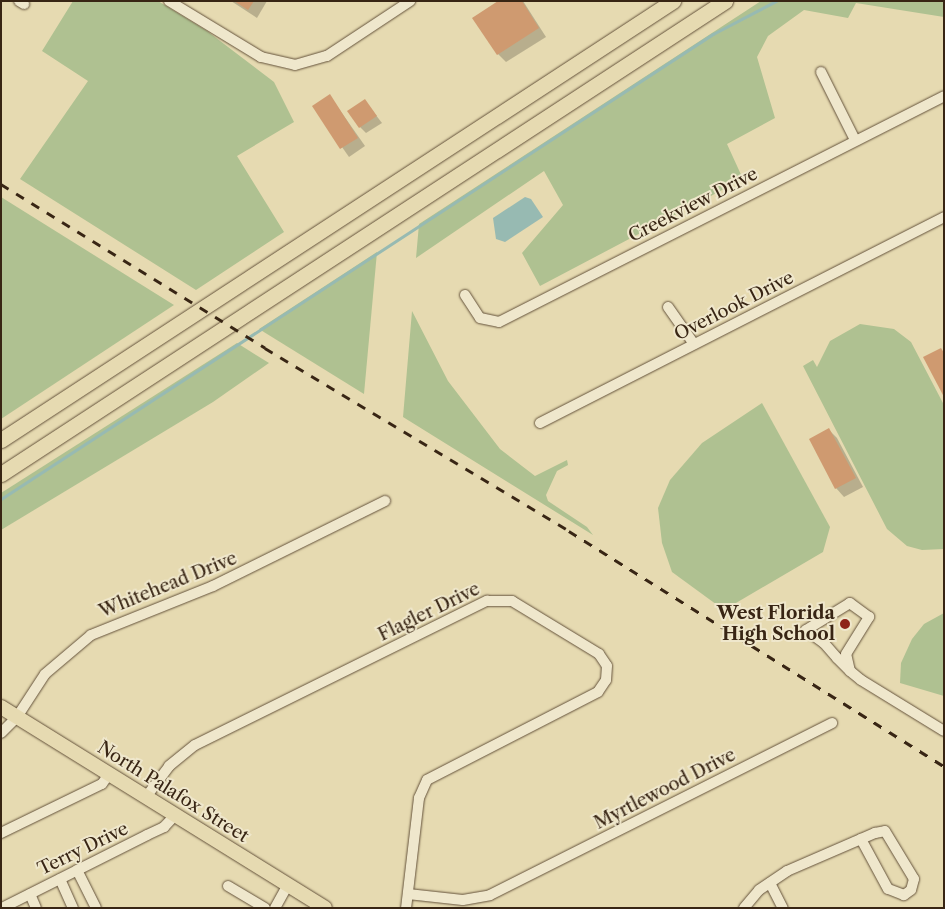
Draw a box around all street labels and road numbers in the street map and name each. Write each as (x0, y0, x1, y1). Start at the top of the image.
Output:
street label: Creekview Drive (624, 163, 762, 247)
street label: Overlook Drive (671, 267, 797, 345)
street label: Whitehead Drive (96, 548, 240, 622)
street label: Flagler Drive (375, 578, 483, 646)
street label: North Palafox Street (93, 737, 253, 847)
street label: Myrtlewood Drive (591, 744, 739, 834)
street label: Terry Drive (34, 818, 132, 880)

